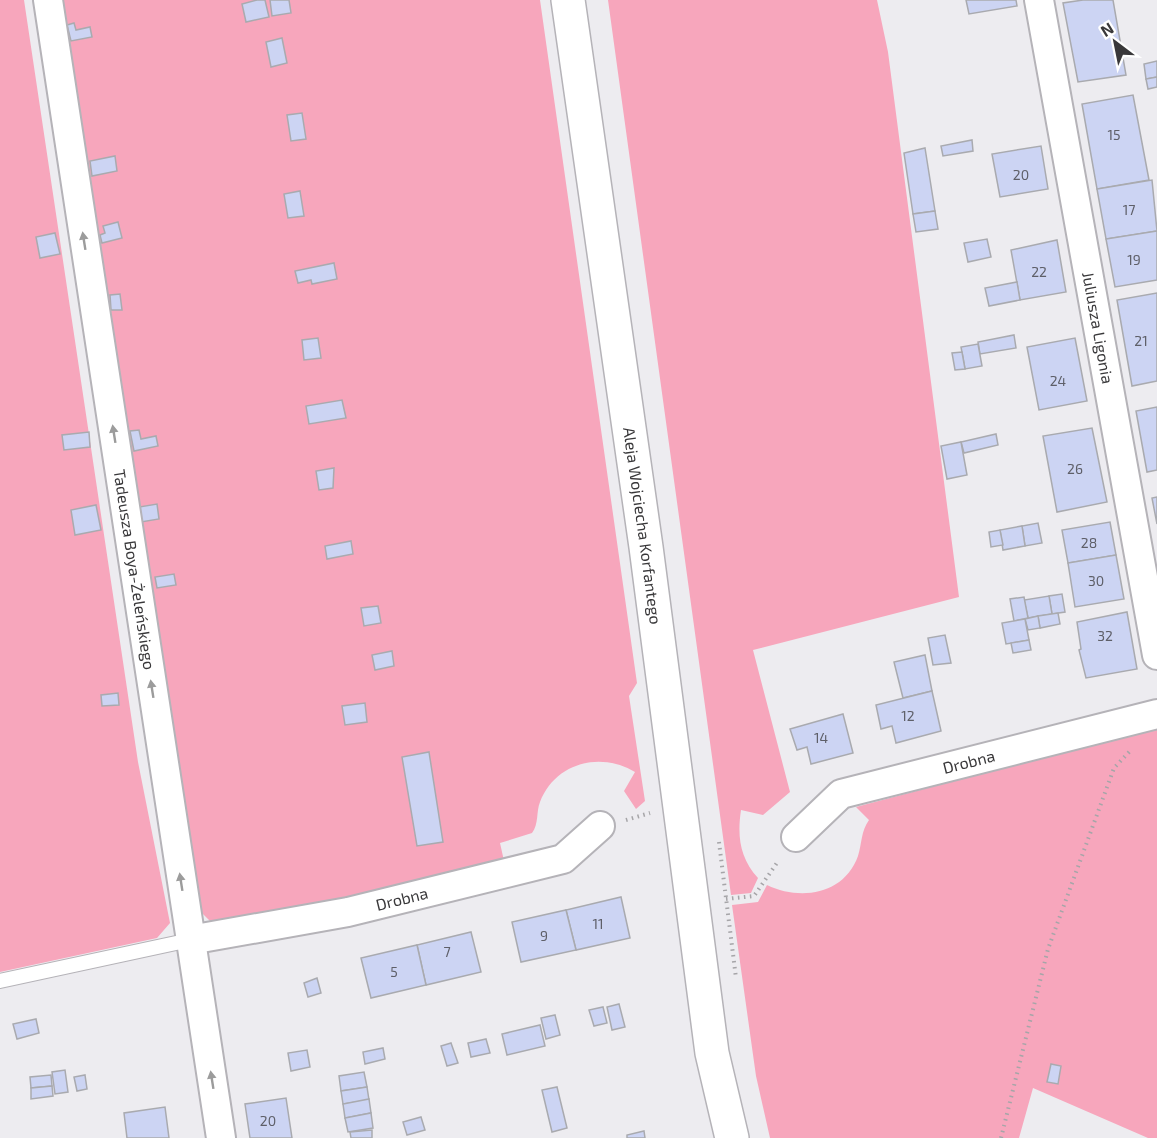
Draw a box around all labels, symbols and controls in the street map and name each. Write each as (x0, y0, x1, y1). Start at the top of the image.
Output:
north arrow (1085, 12, 1145, 72)
text: N (1097, 18, 1117, 40)
house number: 15 (1107, 126, 1121, 143)
house number: 20 (1013, 166, 1029, 183)
house number: 17 (1123, 201, 1135, 218)
one-way arrow (80, 231, 89, 250)
house number: 19 (1127, 251, 1141, 268)
house number: 22 (1031, 263, 1047, 280)
street label: Juliusza Ligonia (1079, 270, 1118, 385)
house number: 21 (1134, 332, 1148, 349)
house number: 24 (1050, 372, 1066, 389)
one-way arrow (109, 424, 118, 443)
street label: Aleja Wojciecha Korfantego (620, 426, 666, 625)
house number: 26 (1067, 460, 1083, 477)
street label: Tadeusza Boya-Żeleńskiego (110, 468, 160, 671)
house number: 28 (1081, 534, 1097, 551)
house number: 30 (1088, 572, 1104, 589)
house number: 32 (1097, 627, 1113, 644)
one-way arrow (147, 679, 156, 698)
house number: 12 (901, 707, 915, 724)
house number: 14 (814, 729, 828, 746)
street label: Drobna (941, 745, 997, 777)
one-way arrow (177, 872, 186, 891)
street label: Drobna (374, 883, 430, 914)
house number: 11 (592, 915, 604, 932)
house number: 9 (540, 927, 548, 944)
house number: 7 (443, 943, 451, 960)
house number: 5 (390, 963, 398, 980)
one-way arrow (207, 1071, 216, 1090)
house number: 20 (260, 1112, 276, 1129)

